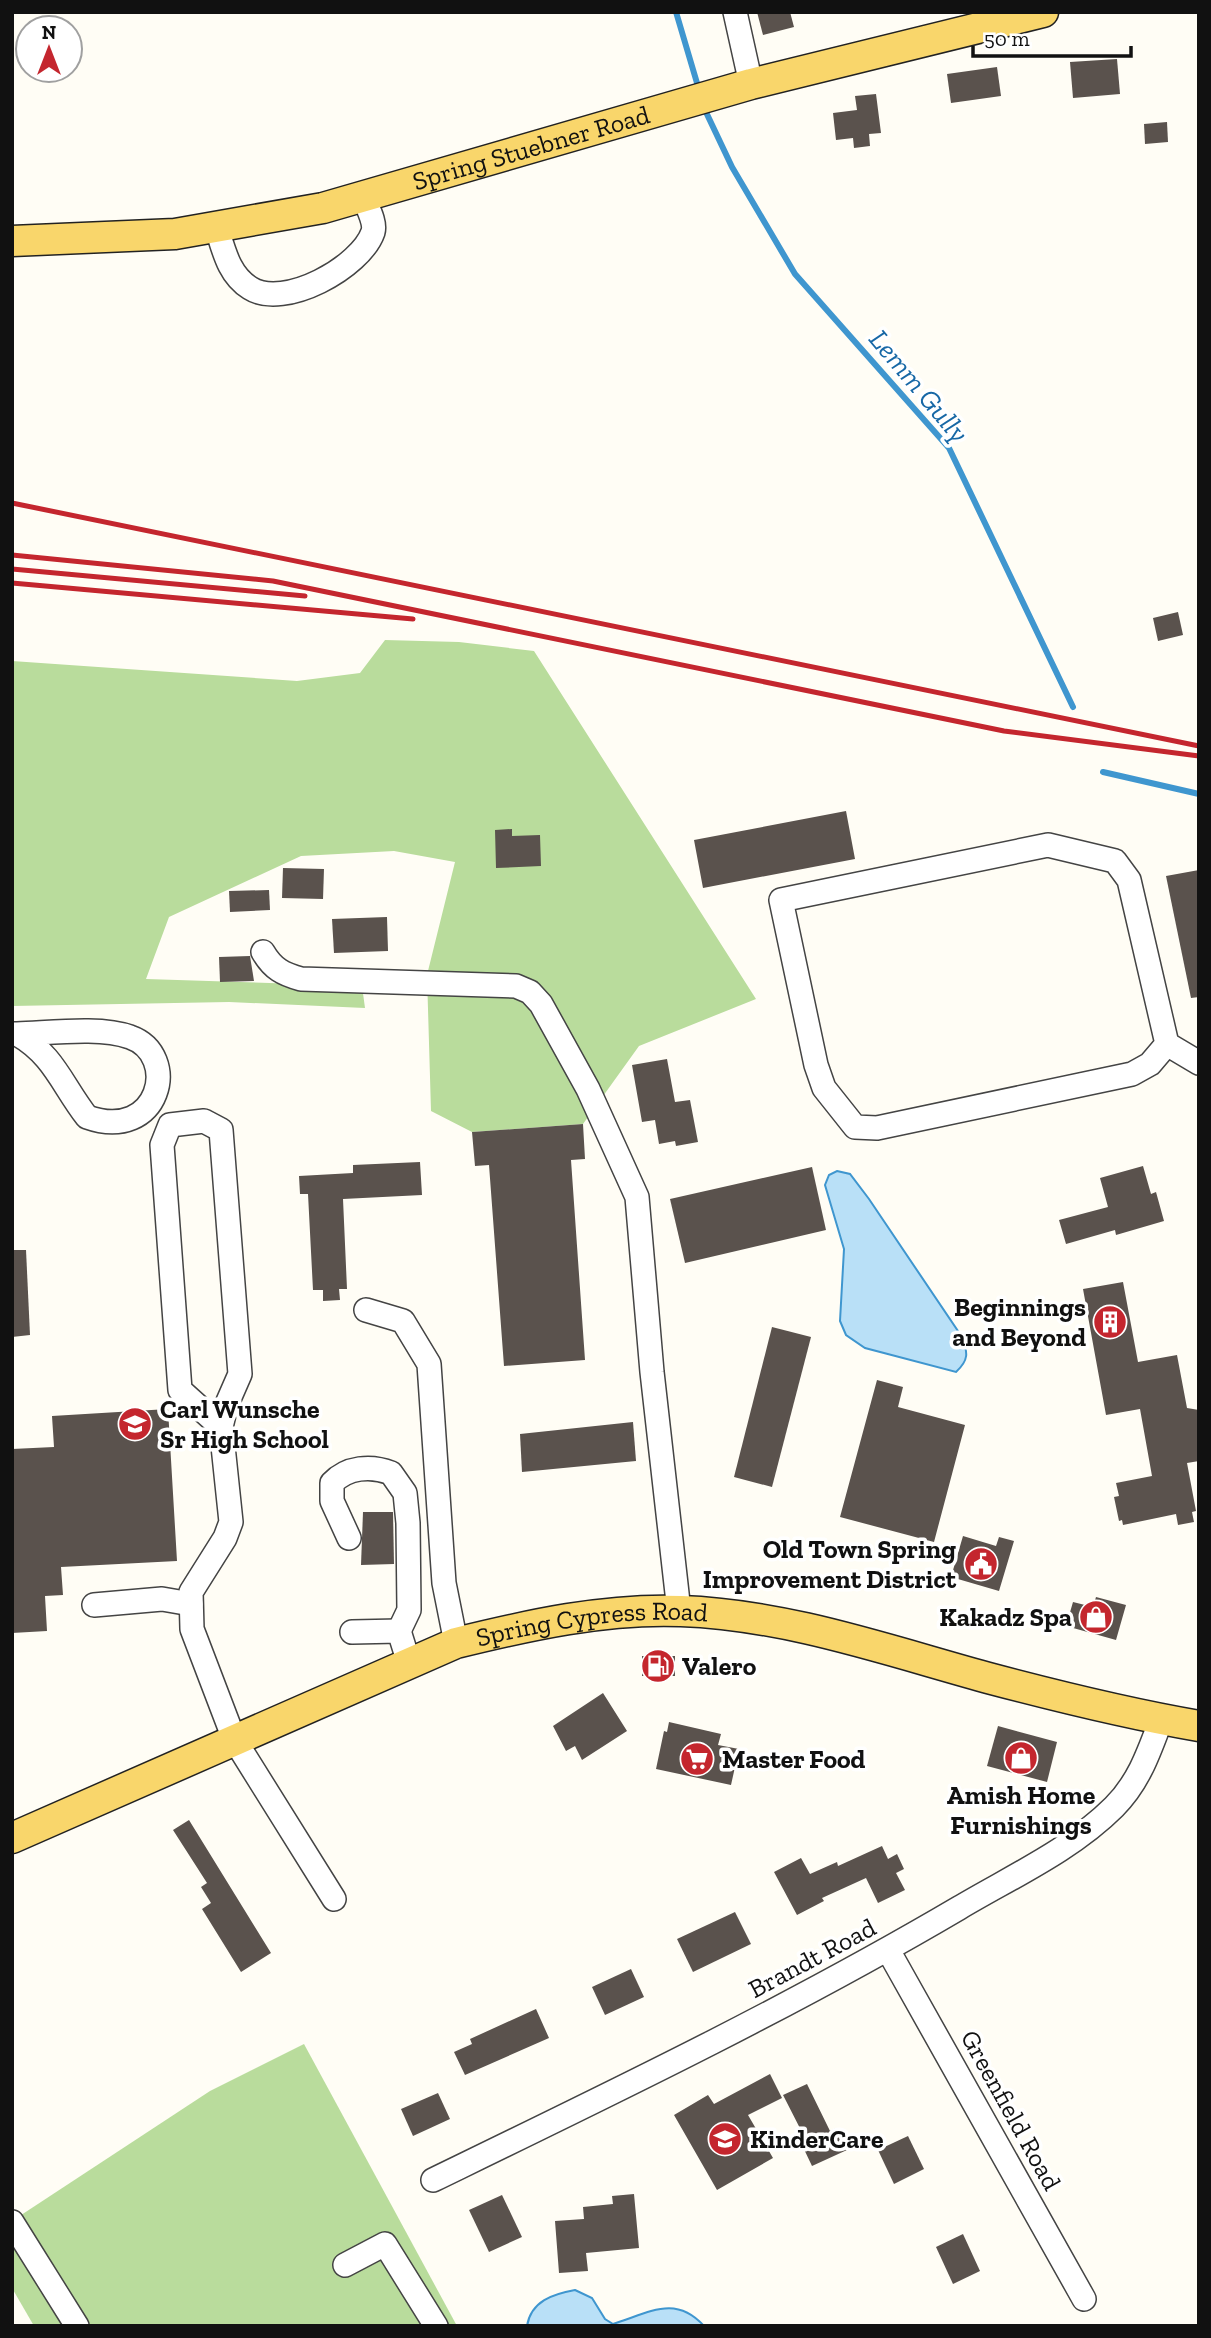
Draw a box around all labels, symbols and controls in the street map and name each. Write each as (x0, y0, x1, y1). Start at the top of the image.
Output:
north arrow (14, 14, 84, 84)
scale bar (973, 14, 1130, 58)
text: N (42, 21, 56, 44)
text: 50 m (984, 26, 1030, 51)
street label: Spring Stuebner Road (409, 98, 653, 197)
water label: Lemm Gully (862, 323, 976, 449)
place label: Beginnings and Beyond (952, 1291, 1086, 1353)
building icon: Beginnings and Beyond (1091, 1303, 1129, 1341)
place label: Carl Wunsche Sr High School (160, 1393, 329, 1455)
school or university icon: Carl Wunsche Sr High School (116, 1405, 154, 1443)
place label: Old Town Spring Improvement District (703, 1533, 957, 1595)
public building icon: Old Town Spring Improvement District (962, 1545, 1000, 1583)
street label: Spring Cypress Road (473, 1595, 709, 1654)
shop icon: Kakadz Spa (1077, 1598, 1115, 1636)
place label: Kakadz Spa (939, 1601, 1072, 1633)
fuel station icon: Valero (639, 1647, 677, 1685)
place label: Valero (682, 1650, 757, 1682)
shop icon: Amish Home Furnishings (1002, 1739, 1040, 1777)
supermarket icon: Master Food (678, 1740, 716, 1778)
place label: Master Food (722, 1743, 866, 1775)
place label: Amish Home Furnishings (947, 1779, 1096, 1841)
street label: Brandt Road (743, 1911, 881, 2005)
street label: Greenfield Road (954, 2024, 1068, 2196)
school or university icon: KinderCare (706, 2120, 744, 2158)
place label: KinderCare (750, 2123, 884, 2155)

